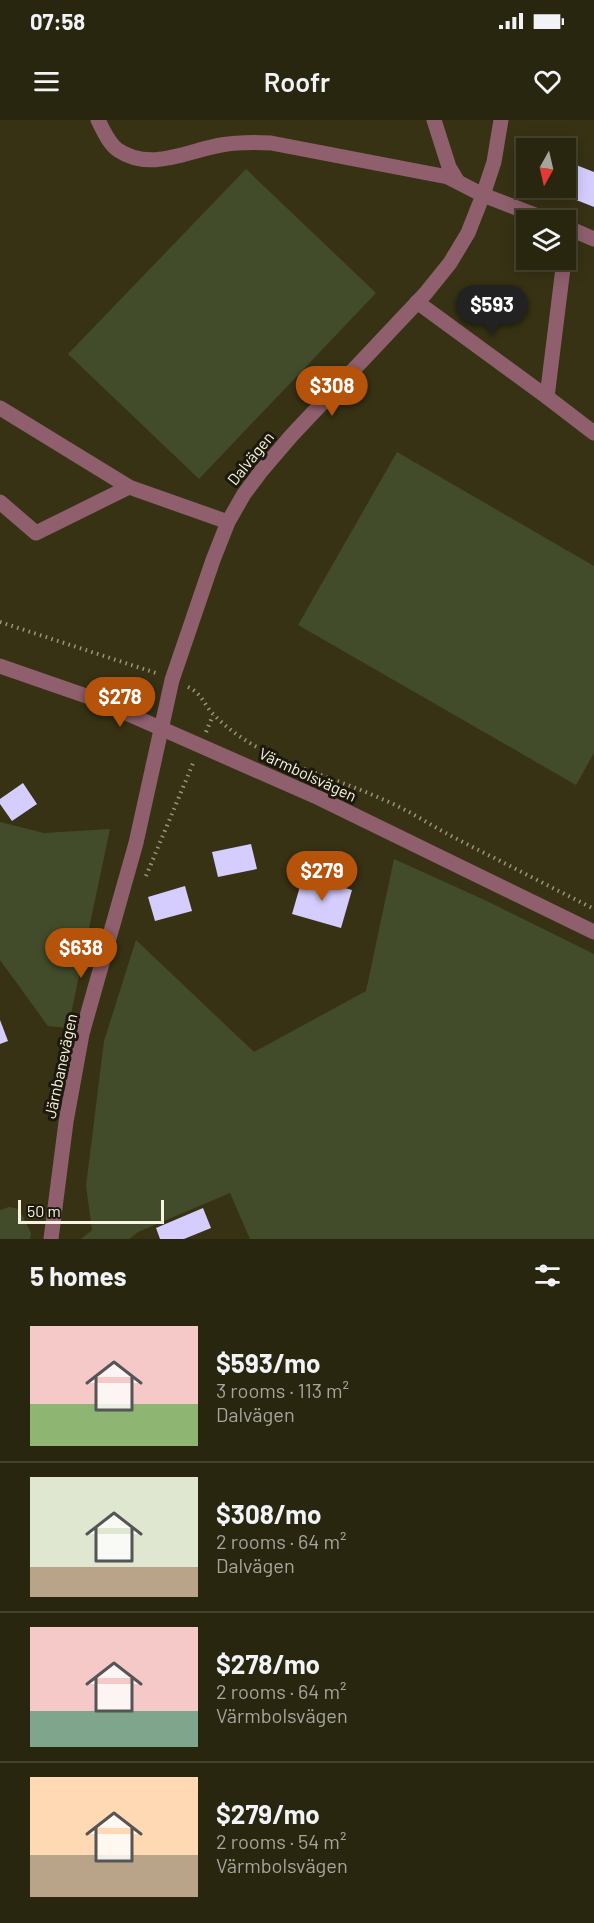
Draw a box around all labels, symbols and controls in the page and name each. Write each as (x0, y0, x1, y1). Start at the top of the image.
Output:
text: 07:58 (30, 8, 85, 34)
icon: menu (30, 65, 63, 98)
text: Roofr (264, 65, 330, 97)
icon: heart (531, 65, 564, 98)
north arrow (516, 138, 576, 198)
map controls (516, 138, 576, 270)
button: layers (516, 210, 576, 270)
pin: $593 (456, 285, 528, 336)
text: $593 (470, 292, 514, 316)
pin: $308 (296, 366, 368, 417)
text: $308 (310, 373, 354, 397)
street label: Dalvägen (223, 428, 277, 488)
pin: $278 (84, 677, 156, 728)
text: $278 (98, 684, 142, 708)
street label: Värmbolsvägen (256, 743, 360, 805)
pin: $279 (286, 851, 358, 902)
text: $279 (300, 858, 344, 882)
pin: $638 (45, 928, 117, 979)
text: $638 (59, 935, 103, 959)
street label: Järnbanevägen (40, 1012, 80, 1120)
scale bar (18, 1197, 164, 1224)
text: 50 m (27, 1201, 61, 1220)
icon: filters (531, 1259, 564, 1292)
text: 5 homes (30, 1260, 127, 1291)
text: $593/mo (216, 1347, 320, 1378)
icon: home (78, 1350, 150, 1422)
text: 3 rooms · 113 m² (216, 1378, 349, 1402)
text: Dalvägen (216, 1402, 295, 1426)
text: $308/mo (216, 1498, 321, 1529)
icon: home (78, 1501, 150, 1573)
text: 2 rooms · 64 m² (216, 1529, 346, 1553)
text: Dalvägen (216, 1553, 295, 1577)
text: $278/mo (216, 1648, 320, 1679)
icon: home (78, 1651, 150, 1723)
text: 2 rooms · 64 m² (216, 1679, 346, 1703)
text: Värmbolsvägen (216, 1703, 348, 1727)
text: $279/mo (216, 1798, 320, 1829)
icon: home (78, 1801, 150, 1873)
text: 2 rooms · 54 m² (216, 1829, 346, 1853)
text: Värmbolsvägen (216, 1853, 348, 1877)

